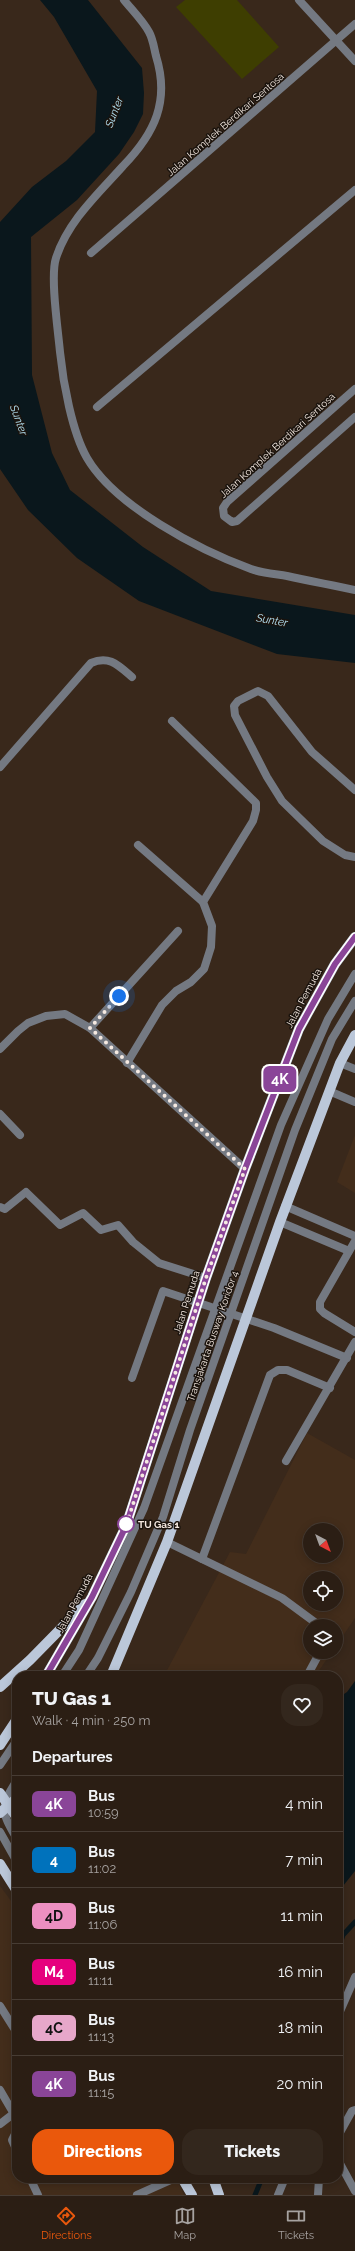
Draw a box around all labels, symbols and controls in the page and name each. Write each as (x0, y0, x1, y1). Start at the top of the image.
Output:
street label: Jalan Komplek Berdikari Sentosa (165, 71, 286, 178)
water label: Sunter (102, 94, 127, 130)
street label: Jalan Komplek Berdikari Sentosa (218, 391, 337, 500)
water label: Sunter (7, 402, 30, 438)
water label: Sunter (254, 611, 290, 630)
street label: Jalan Pemuda (283, 967, 324, 1030)
your location (109, 986, 129, 1006)
line badge: 4K (262, 1066, 298, 1092)
text: 4K (271, 1071, 289, 1087)
street label: Jalan Pemuda (171, 1269, 202, 1335)
street label: Transjakarta Busway Koridor 4 (185, 1269, 240, 1403)
marker: TU Gas 1 (117, 1515, 135, 1533)
place label: TU Gas 1 (138, 1519, 179, 1530)
north arrow (303, 1523, 343, 1563)
map controls (303, 1523, 343, 1659)
button: locate (303, 1571, 343, 1611)
street label: Jalan Pemuda (54, 1572, 95, 1635)
button: layers (303, 1619, 343, 1659)
button: heart (281, 1684, 323, 1726)
text: TU Gas 1 (32, 1687, 111, 1709)
text: Walk · 4 min · 250 m (32, 1713, 150, 1728)
text: Departures (32, 1748, 113, 1766)
text: Bus (88, 1787, 115, 1805)
text: 4 min (285, 1795, 323, 1813)
text: 4K (45, 1796, 63, 1812)
text: 10:59 (88, 1805, 119, 1820)
text: Bus (88, 1843, 115, 1861)
text: 7 min (285, 1851, 323, 1869)
text: 4 (50, 1852, 58, 1868)
text: 11:02 (88, 1861, 116, 1876)
text: Bus (88, 1899, 115, 1917)
text: 11 min (281, 1907, 323, 1925)
text: 4D (45, 1908, 63, 1924)
text: 11:06 (88, 1917, 117, 1932)
text: Bus (88, 1955, 115, 1973)
text: 16 min (278, 1963, 323, 1981)
text: M4 (44, 1964, 64, 1980)
text: 11:11 (88, 1973, 113, 1988)
text: Bus (88, 2011, 115, 2029)
text: 18 min (278, 2019, 323, 2037)
text: 4C (45, 2020, 63, 2036)
text: 11:13 (88, 2029, 114, 2044)
text: Bus (88, 2067, 115, 2085)
text: 20 min (276, 2075, 323, 2093)
text: 4K (45, 2076, 63, 2092)
text: 11:15 (88, 2085, 114, 2100)
button: Directions (32, 2129, 174, 2175)
button: Tickets (182, 2129, 323, 2175)
tab: Directions (41, 2205, 92, 2242)
tab: Map (174, 2205, 196, 2242)
tab: Tickets (278, 2205, 314, 2242)

